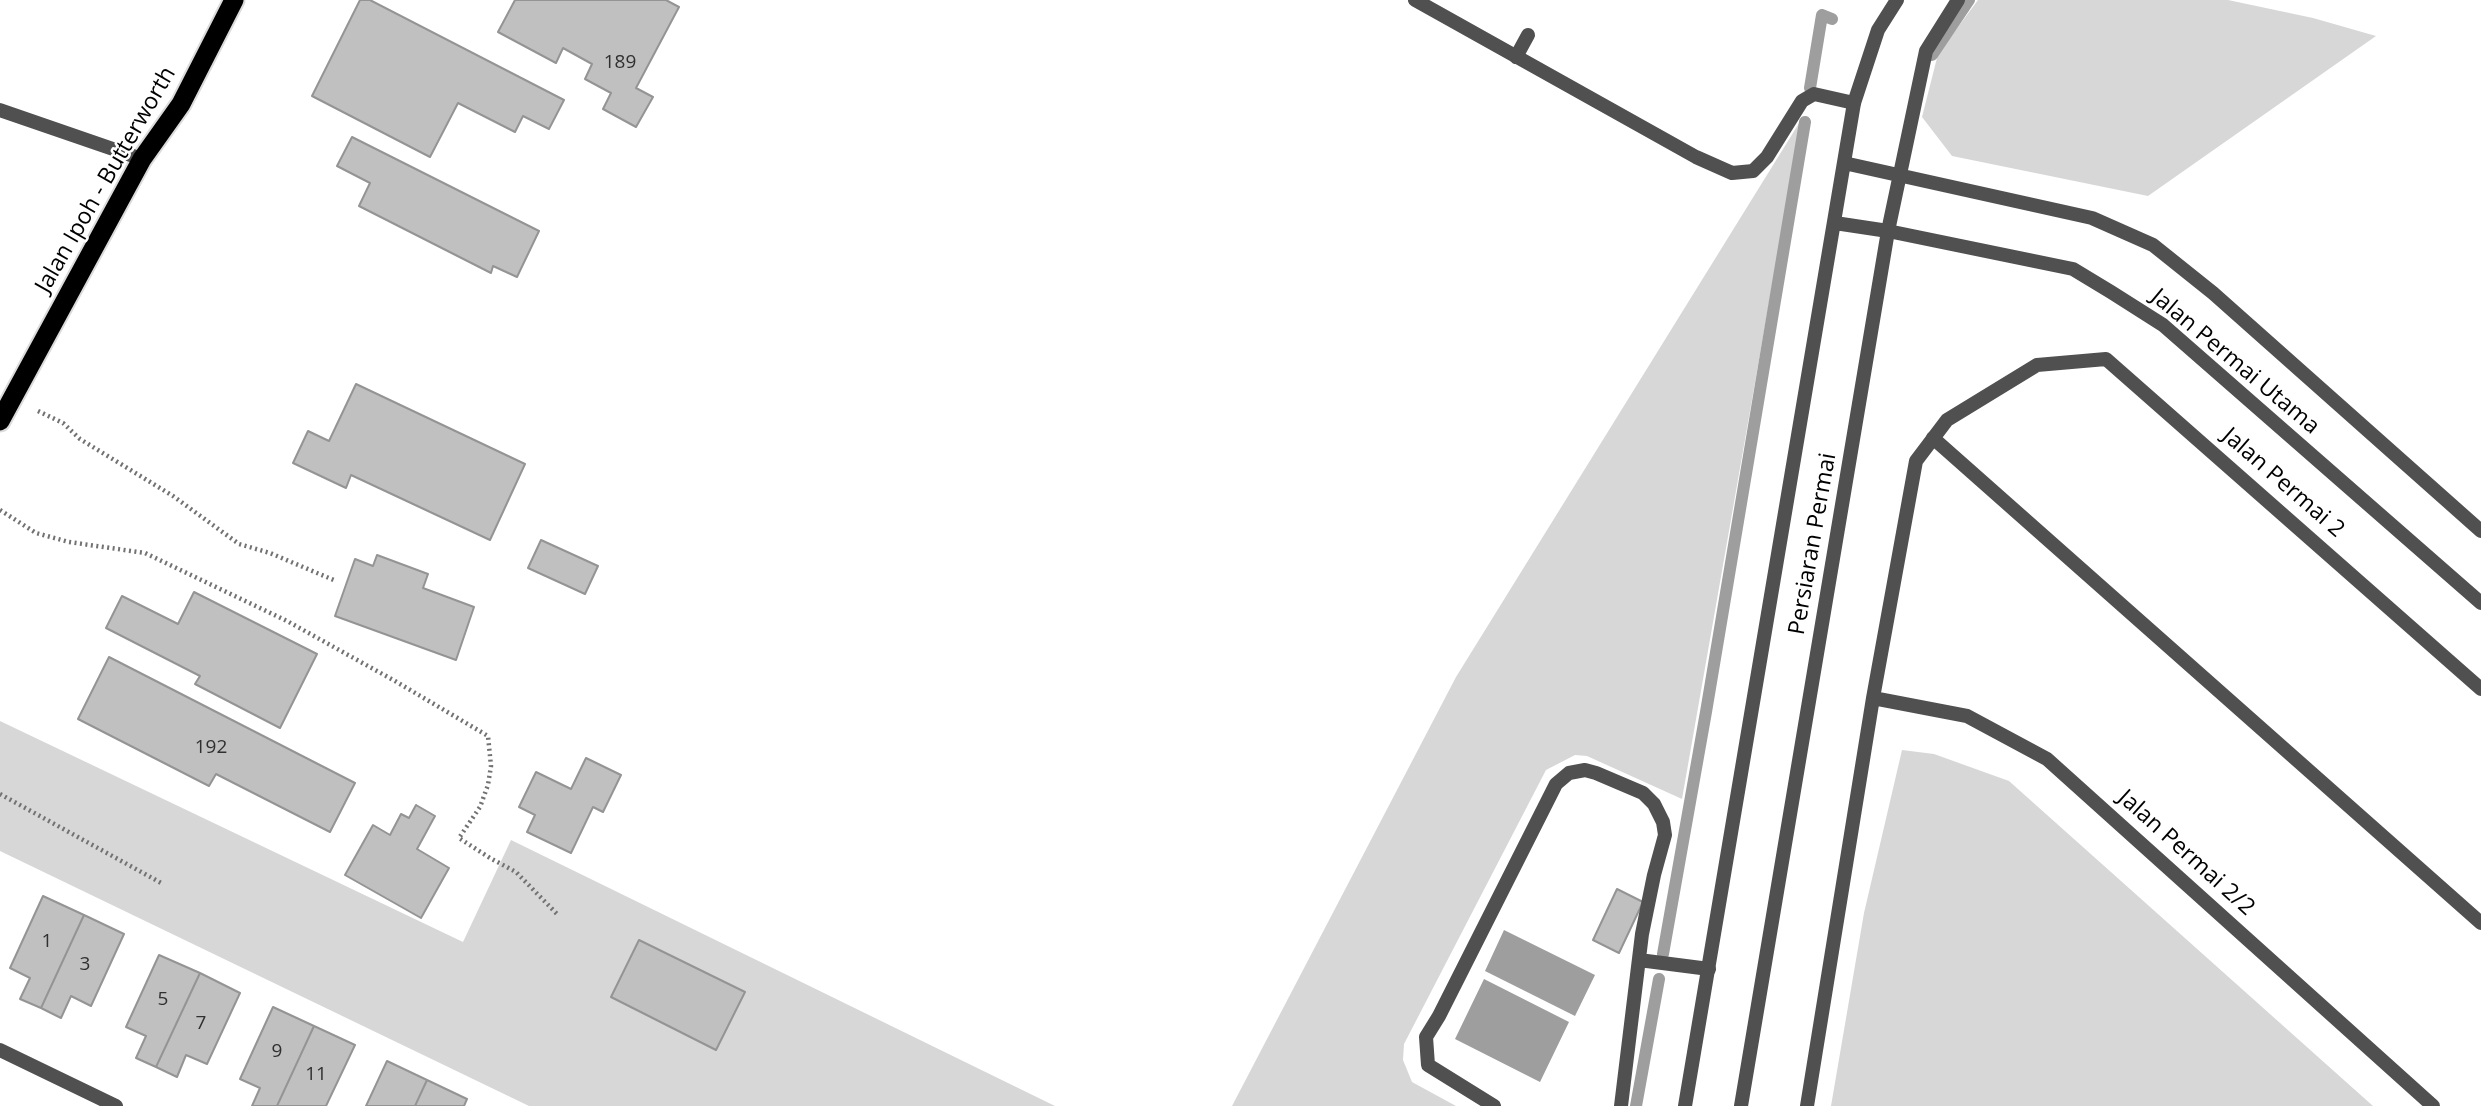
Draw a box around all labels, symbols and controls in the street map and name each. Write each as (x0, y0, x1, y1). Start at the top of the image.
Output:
house number: 189 (604, 52, 636, 74)
street label: Jalan Ipoh - Butterworth (30, 62, 182, 298)
street label: Jalan Permai Utama (2145, 283, 2325, 441)
street label: Jalan Permai 2 (2216, 422, 2350, 544)
street label: Persiaran Permai (1783, 451, 1843, 637)
house number: 192 (195, 737, 227, 759)
street label: Jalan Permai 2/2 (2112, 784, 2260, 922)
house number: 1 (42, 931, 52, 953)
house number: 3 (80, 954, 90, 976)
house number: 5 (158, 989, 168, 1011)
house number: 7 (196, 1013, 206, 1035)
house number: 9 (272, 1041, 282, 1063)
house number: 11 (305, 1064, 327, 1086)

